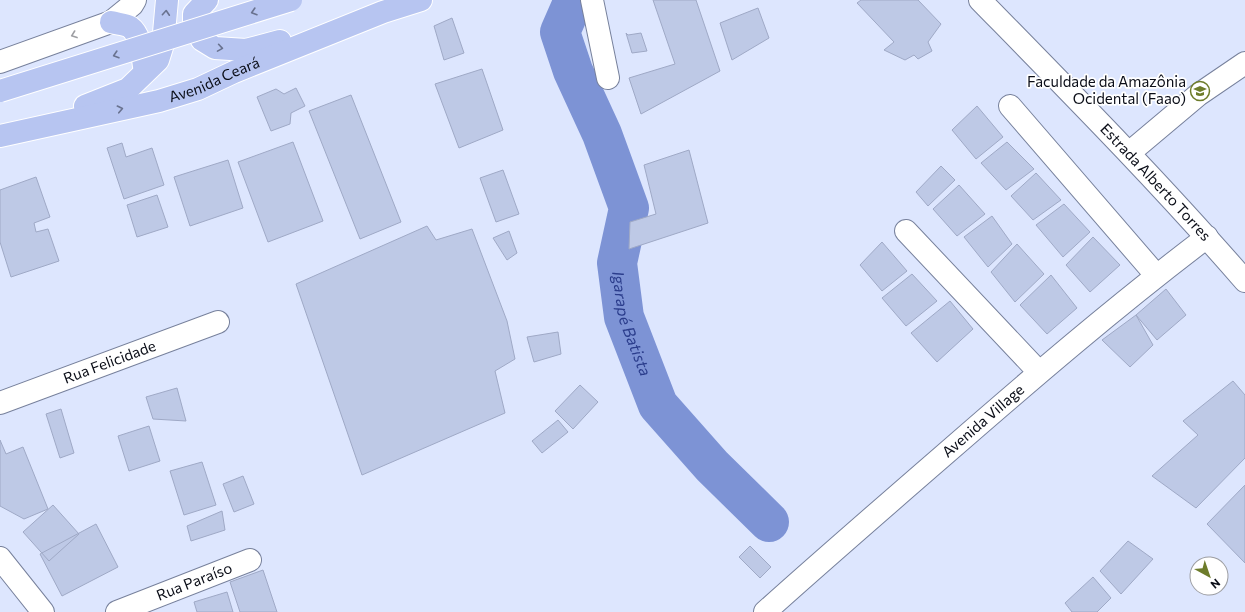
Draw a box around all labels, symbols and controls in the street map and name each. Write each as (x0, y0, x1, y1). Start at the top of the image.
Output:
one-way arrow (250, 7, 257, 16)
one-way arrow (162, 10, 171, 16)
one-way arrow (71, 30, 78, 39)
one-way arrow (216, 43, 223, 52)
one-way arrow (113, 50, 120, 59)
street label: Avenida Ceará (166, 53, 262, 105)
place label: Faculdade da Amazônia Ocidental (Faao) (1027, 72, 1186, 107)
school or university icon: Faculdade da Amazônia Ocidental (Faao) (1189, 80, 1211, 102)
one-way arrow (117, 106, 123, 114)
street label: Estrada Alberto Torres (1097, 119, 1215, 244)
water label: Igarapé Batista (609, 270, 656, 378)
street label: Rua Felicidade (61, 336, 158, 387)
street label: Avenida Village (938, 380, 1027, 461)
north arrow (1189, 556, 1229, 596)
street label: Rua Paraíso (154, 558, 234, 604)
text: N (1208, 576, 1223, 592)

